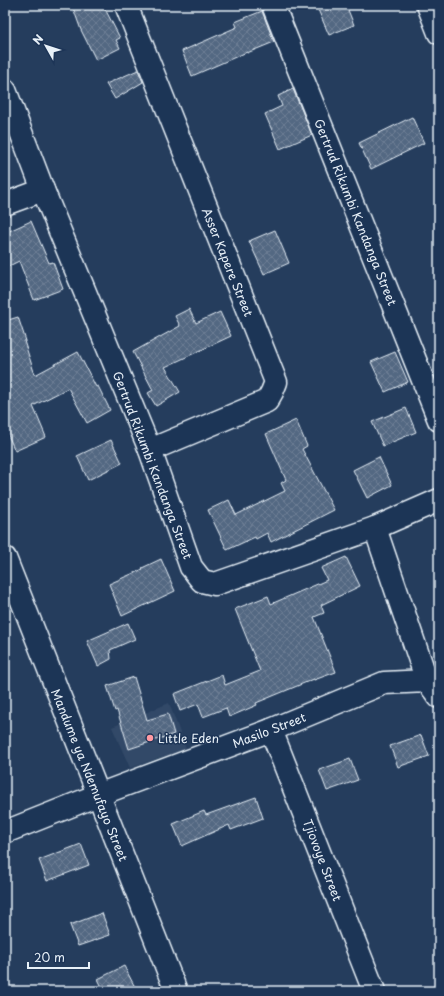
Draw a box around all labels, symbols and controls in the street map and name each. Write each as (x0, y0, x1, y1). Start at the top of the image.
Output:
north arrow (26, 26, 66, 66)
text: N (28, 30, 47, 48)
street label: Gertrud Rikumbi Kandanga Street (310, 116, 402, 308)
street label: Asser Kapere Street (198, 205, 258, 319)
street label: Gertrud Rikumbi Kandanga Street (109, 368, 197, 562)
street label: Mandume ya Ndemufayo Street (47, 686, 133, 864)
street label: Masilo Street (230, 708, 308, 752)
place label: Little Eden (158, 729, 219, 747)
marker: Little Eden (145, 733, 155, 743)
street label: Tjiovoye Street (299, 816, 347, 904)
scale bar (28, 944, 89, 970)
text: 20 m (34, 948, 65, 966)

